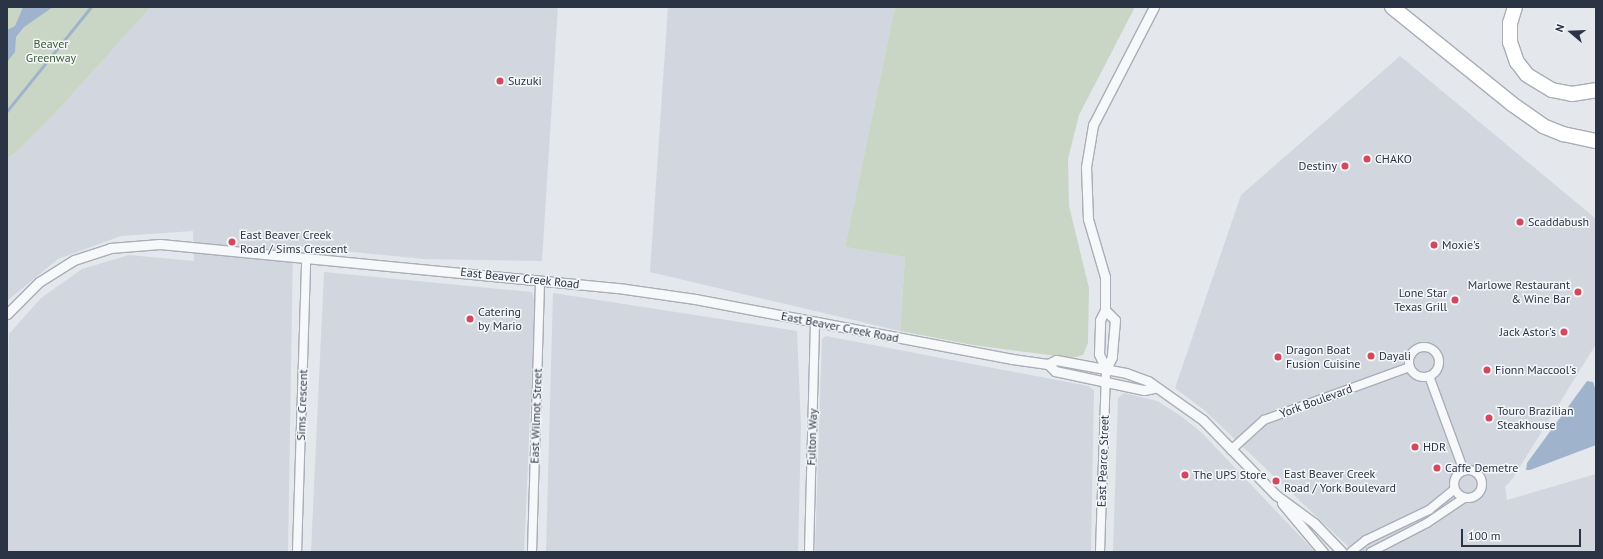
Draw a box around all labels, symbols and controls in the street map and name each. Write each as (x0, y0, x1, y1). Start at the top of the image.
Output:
north arrow (1551, 12, 1591, 52)
text: N (1552, 22, 1567, 34)
park label: Beaver Greenway (26, 37, 76, 65)
place label: Suzuki (508, 74, 542, 88)
marker: Suzuki (495, 76, 505, 86)
place label: CHAKO (1375, 152, 1412, 166)
marker: CHAKO (1362, 154, 1372, 164)
place label: Destiny (1299, 159, 1337, 173)
marker: Destiny (1340, 161, 1350, 171)
place label: Scaddabush (1528, 215, 1589, 229)
marker: Scaddabush (1515, 217, 1525, 227)
place label: East Beaver Creek Road / Sims Crescent (240, 228, 347, 256)
marker: East Beaver Creek Road / Sims Crescent (227, 237, 237, 247)
place label: Moxie's (1442, 238, 1480, 252)
marker: Moxie's (1429, 240, 1439, 250)
street label: East Beaver Creek Road (460, 265, 580, 291)
place label: Marlowe Restaurant & Wine Bar (1468, 278, 1570, 306)
place label: Lone Star Texas Grill (1394, 286, 1447, 314)
marker: Marlowe Restaurant & Wine Bar (1573, 287, 1583, 297)
marker: Lone Star Texas Grill (1450, 295, 1460, 305)
place label: Catering by Mario (478, 305, 522, 333)
street label: East Beaver Creek Road (780, 308, 900, 346)
marker: Catering by Mario (465, 314, 475, 324)
place label: Jack Astor's (1499, 325, 1556, 339)
marker: Jack Astor's (1559, 327, 1569, 337)
place label: Dragon Boat Fusion Cuisine (1286, 343, 1360, 371)
place label: Dayali (1379, 349, 1411, 363)
marker: Dayali (1366, 351, 1376, 361)
marker: Dragon Boat Fusion Cuisine (1273, 352, 1283, 362)
place label: Fionn Maccool's (1495, 363, 1576, 377)
marker: Fionn Maccool's (1482, 365, 1492, 375)
street label: East Wilmot Street (527, 368, 545, 464)
street label: Sims Crescent (294, 369, 310, 441)
street label: York Boulevard (1278, 381, 1354, 421)
place label: Touro Brazilian Steakhouse (1497, 404, 1574, 432)
street label: Fulton Way (804, 408, 820, 466)
marker: Touro Brazilian Steakhouse (1484, 413, 1494, 423)
street label: East Pearce Street (1094, 415, 1112, 507)
place label: HDR (1423, 440, 1446, 454)
marker: HDR (1410, 442, 1420, 452)
place label: Caffe Demetre (1445, 461, 1518, 475)
marker: Caffe Demetre (1432, 463, 1442, 473)
place label: East Beaver Creek Road / York Boulevard (1284, 467, 1397, 495)
place label: The UPS Store (1193, 468, 1267, 482)
marker: The UPS Store (1180, 470, 1190, 480)
marker: East Beaver Creek Road / York Boulevard (1271, 476, 1281, 486)
scale bar (1463, 521, 1583, 547)
text: 100 m (1468, 528, 1501, 543)

